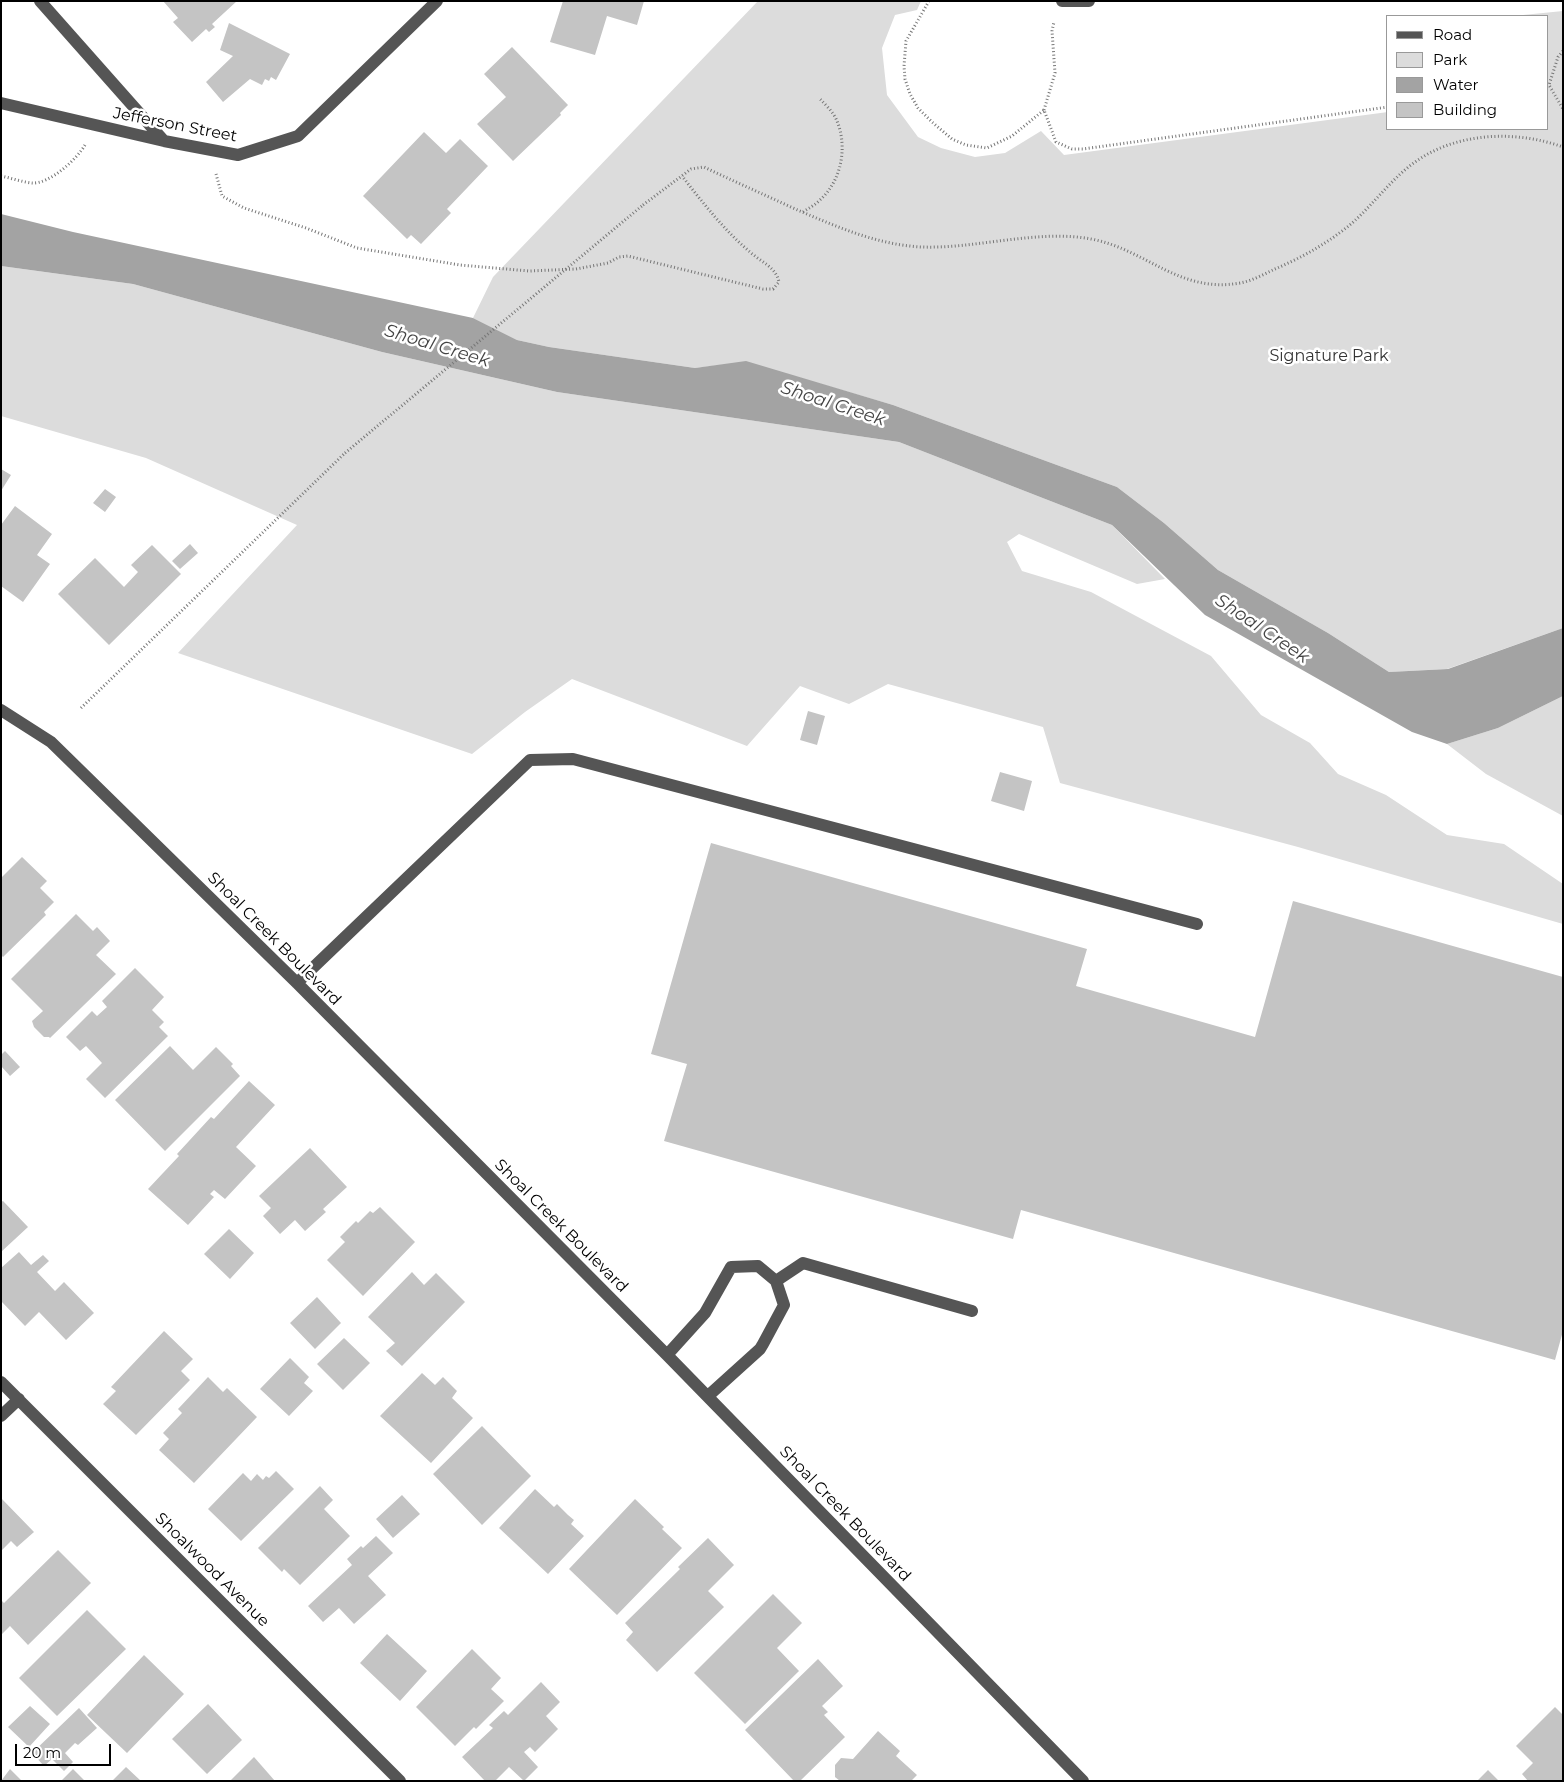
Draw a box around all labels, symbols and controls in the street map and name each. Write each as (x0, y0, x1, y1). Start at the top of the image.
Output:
legend (1386, 15, 1549, 130)
text: Road (1433, 25, 1472, 44)
text: Park (1433, 50, 1467, 69)
text: Water (1433, 75, 1479, 94)
text: Building (1433, 100, 1497, 119)
street label: Jefferson Street (111, 104, 239, 146)
water label: Shoal Creek (382, 320, 492, 372)
park label: Signature Park (1269, 346, 1389, 366)
water label: Shoal Creek (778, 377, 888, 431)
water label: Shoal Creek (1211, 590, 1313, 668)
street label: Shoal Creek Boulevard (203, 868, 345, 1010)
street label: Shoal Creek Boulevard (490, 1155, 632, 1297)
street label: Shoal Creek Boulevard (775, 1442, 915, 1586)
street label: Shoalwood Avenue (151, 1509, 273, 1631)
scale bar (18, 1734, 114, 1766)
text: 20 m (23, 1743, 61, 1762)

